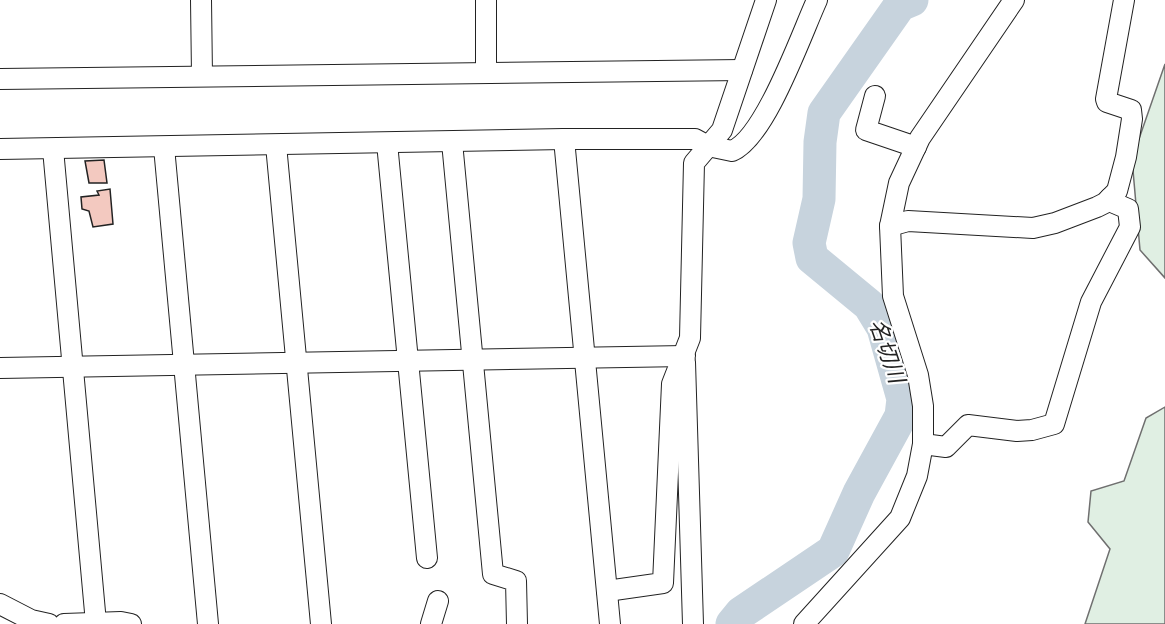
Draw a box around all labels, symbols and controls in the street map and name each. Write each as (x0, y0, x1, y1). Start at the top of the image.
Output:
water label: 名切川 (864, 316, 910, 388)

